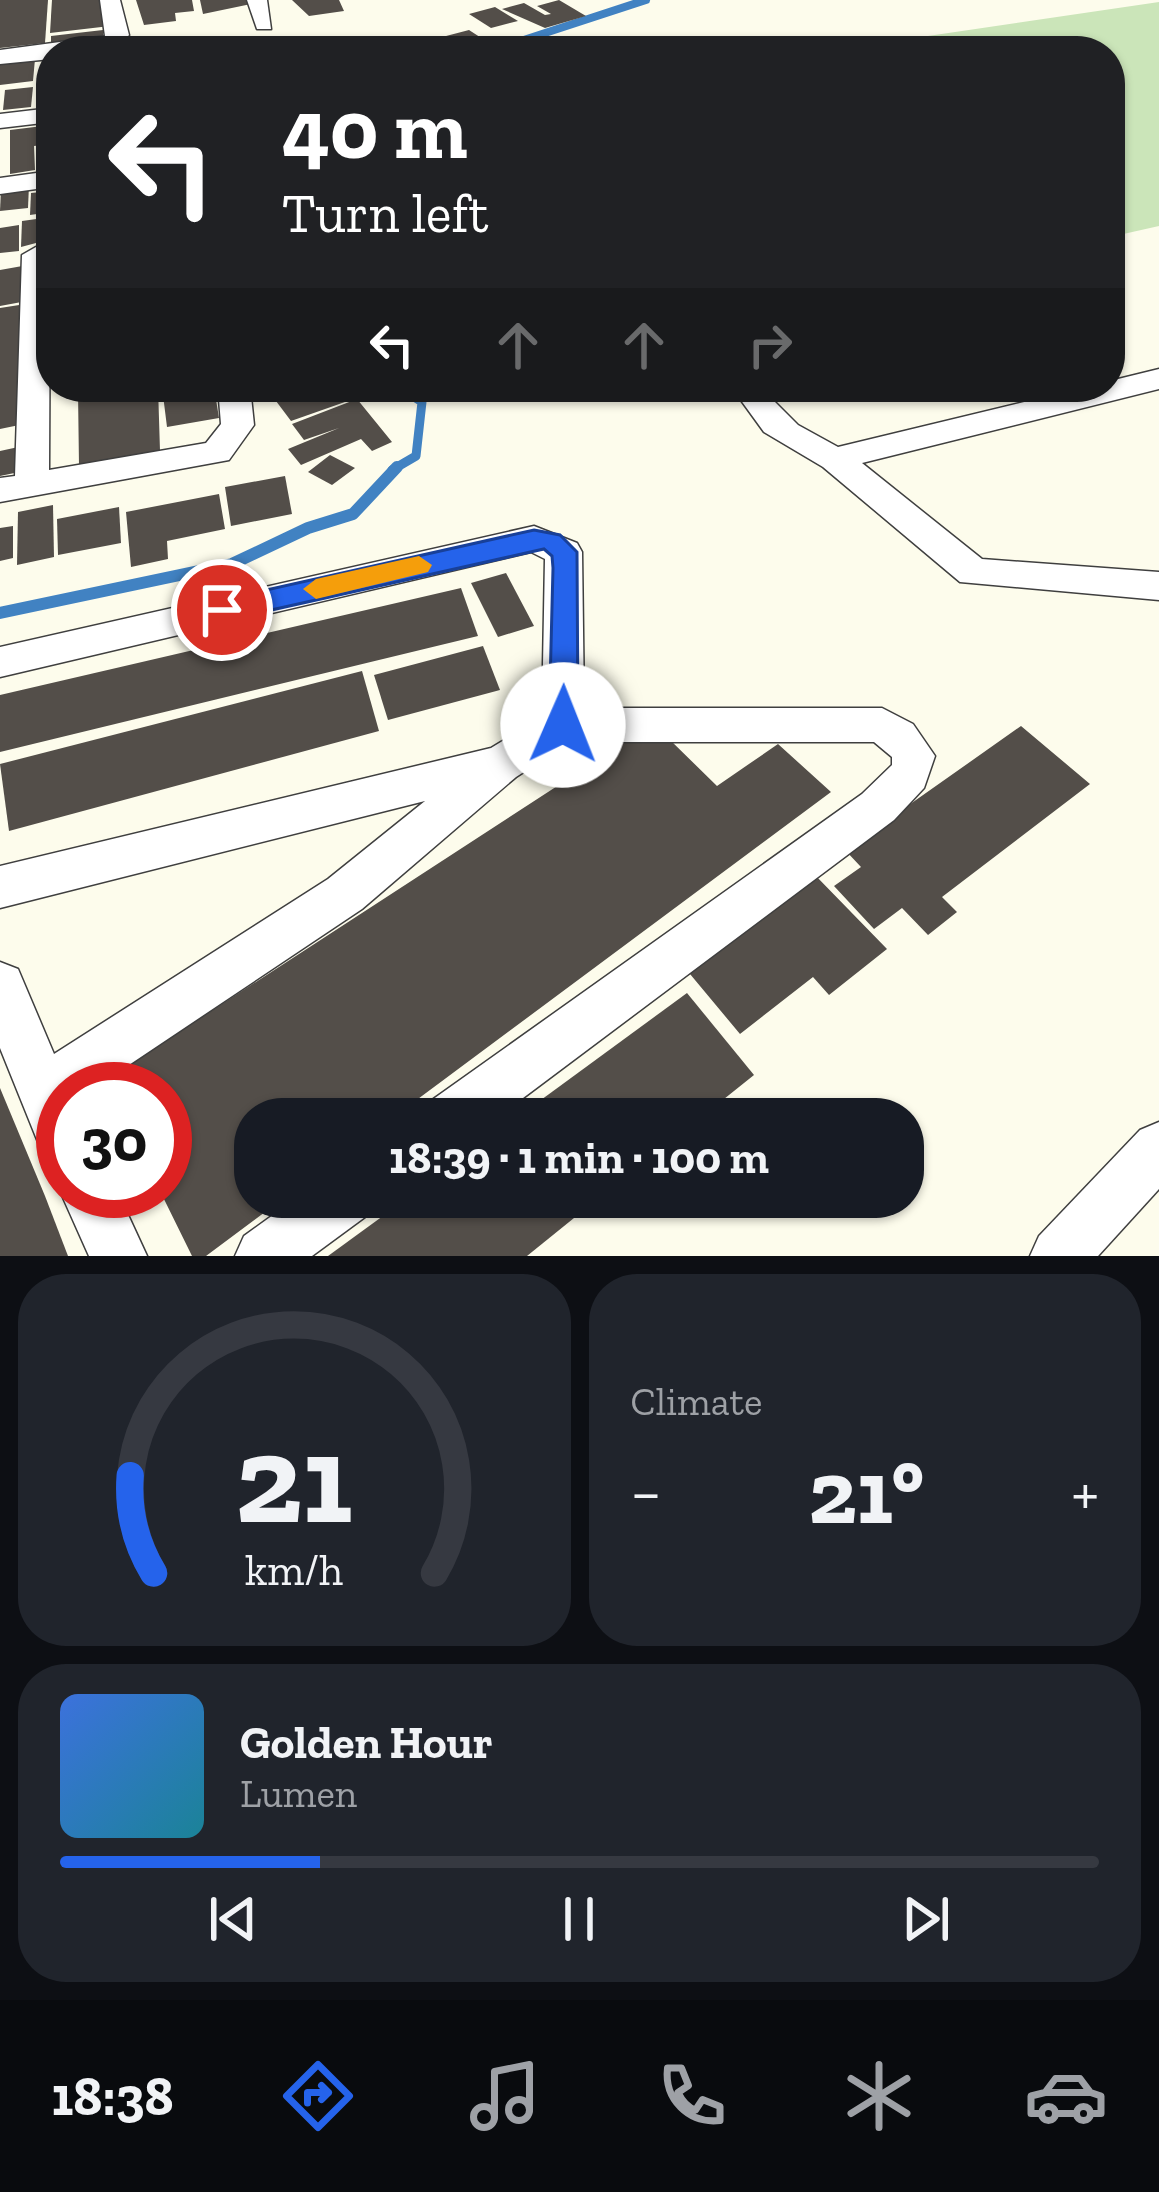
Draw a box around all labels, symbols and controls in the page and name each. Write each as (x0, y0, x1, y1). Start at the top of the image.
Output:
text: 40 m (282, 79, 468, 180)
icon: left (84, 84, 240, 240)
text: Turn left (282, 181, 489, 246)
icon: left (359, 312, 425, 378)
icon: ahead (485, 312, 551, 378)
icon: ahead (611, 312, 677, 378)
icon: right (737, 312, 803, 378)
pin (171, 559, 273, 661)
icon: arrive (189, 577, 255, 643)
position arrow (500, 662, 626, 788)
speed limit sign: 30 (36, 1062, 192, 1218)
text: 18:39 · 1 min · 100 m (389, 1131, 769, 1185)
text: Climate (631, 1378, 762, 1425)
text: 21 (236, 1404, 353, 1554)
text: 21° (808, 1438, 924, 1546)
text: − (631, 1453, 661, 1532)
text: + (1071, 1453, 1099, 1532)
text: km/h (245, 1545, 343, 1596)
text: Golden Hour (240, 1716, 493, 1770)
text: Lumen (240, 1770, 357, 1817)
icon: previous (200, 1886, 266, 1952)
icon: pause (546, 1886, 612, 1952)
icon: next (893, 1886, 959, 1952)
icon: directions (276, 2054, 360, 2138)
icon: music (463, 2054, 547, 2138)
icon: phone (650, 2054, 734, 2138)
icon: climate (837, 2054, 921, 2138)
icon: car (1024, 2054, 1108, 2138)
text: 18:38 (51, 2064, 174, 2129)

